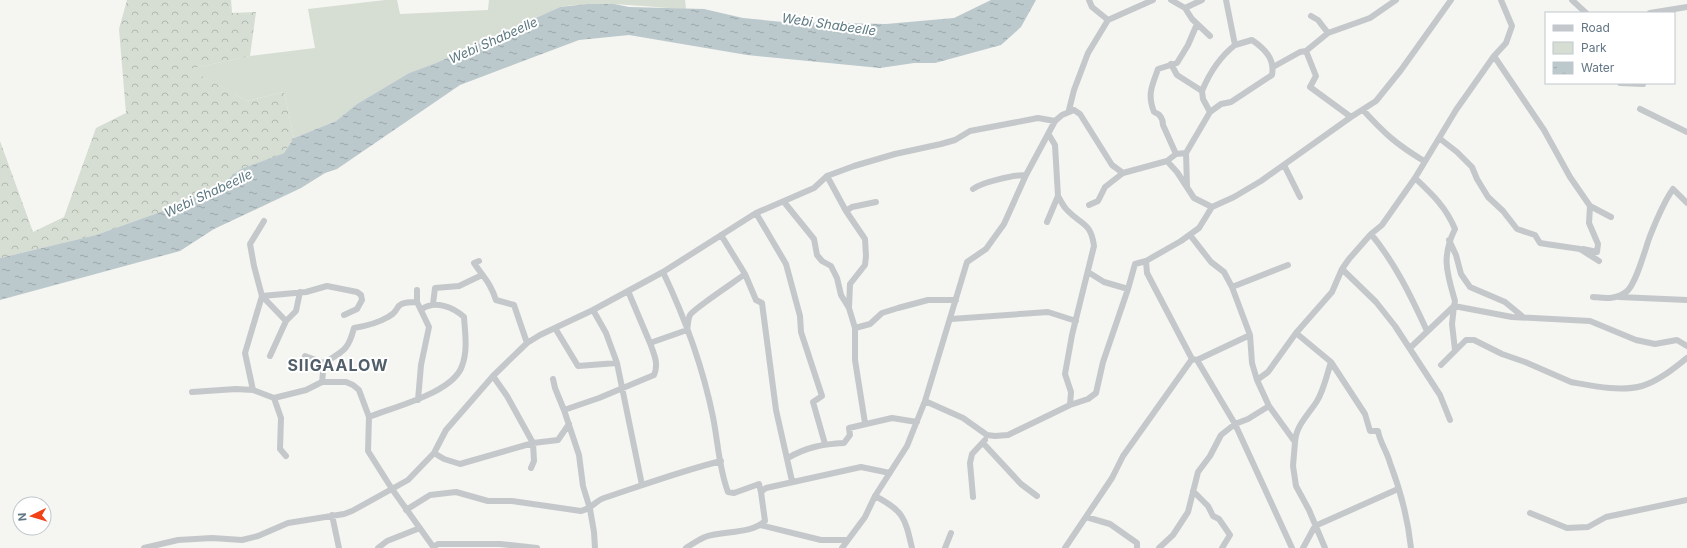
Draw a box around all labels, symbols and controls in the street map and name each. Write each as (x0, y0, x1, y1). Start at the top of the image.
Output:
water label: Webi Shabeelle (781, 9, 877, 39)
legend (1545, 12, 1675, 84)
water label: Webi Shabeelle (446, 13, 540, 67)
text: Road (1581, 20, 1610, 35)
text: Park (1581, 40, 1607, 55)
text: Water (1581, 60, 1615, 75)
water label: Webi Shabeelle (162, 166, 254, 220)
district label: SIIGAALOW (287, 355, 389, 375)
north arrow (12, 496, 52, 536)
text: N (15, 512, 29, 522)

